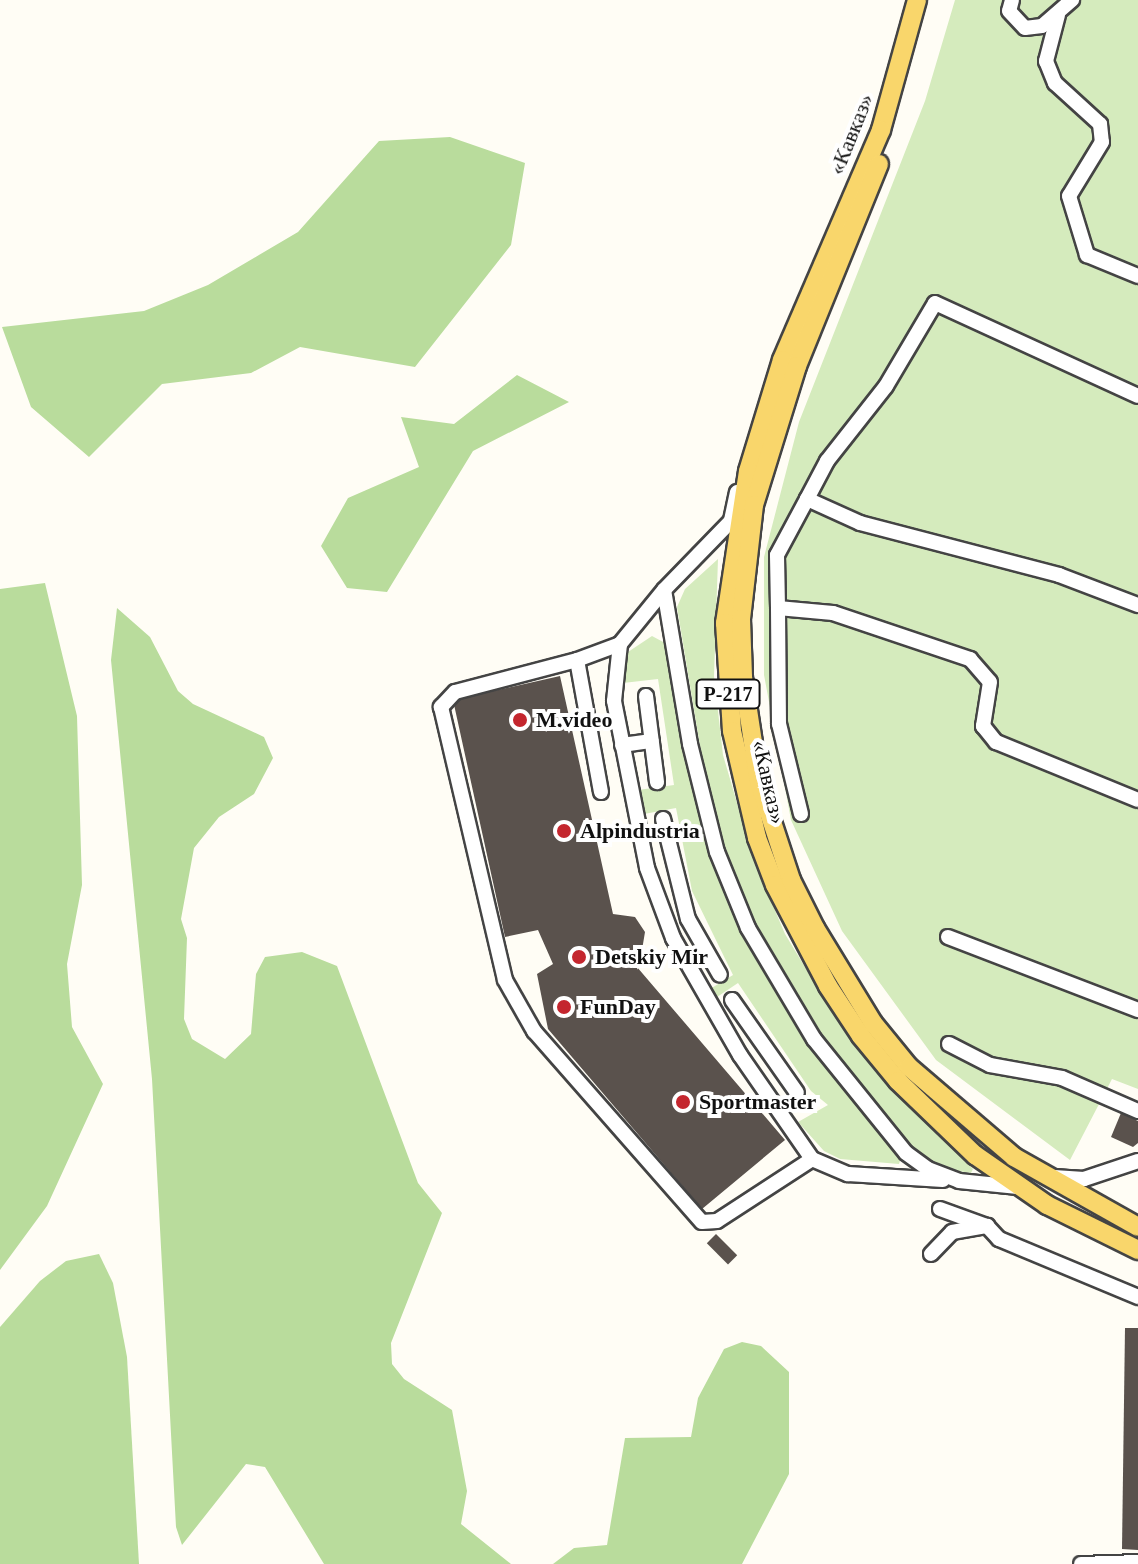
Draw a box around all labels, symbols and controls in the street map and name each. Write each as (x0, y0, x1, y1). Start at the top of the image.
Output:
street label: «Кавказ» (823, 89, 879, 179)
road number: Р-217 (694, 678, 762, 710)
place label: M.video (536, 707, 612, 733)
marker: M.video (511, 711, 529, 729)
street label: «Кавказ» (747, 737, 791, 827)
place label: Alpindustria (580, 818, 700, 844)
marker: Alpindustria (555, 822, 573, 840)
place label: Detskiy Mir (595, 944, 708, 970)
marker: Detskiy Mir (570, 948, 588, 966)
place label: FunDay (580, 994, 656, 1020)
marker: FunDay (555, 998, 573, 1016)
place label: Sportmaster (699, 1089, 816, 1115)
marker: Sportmaster (674, 1093, 692, 1111)

